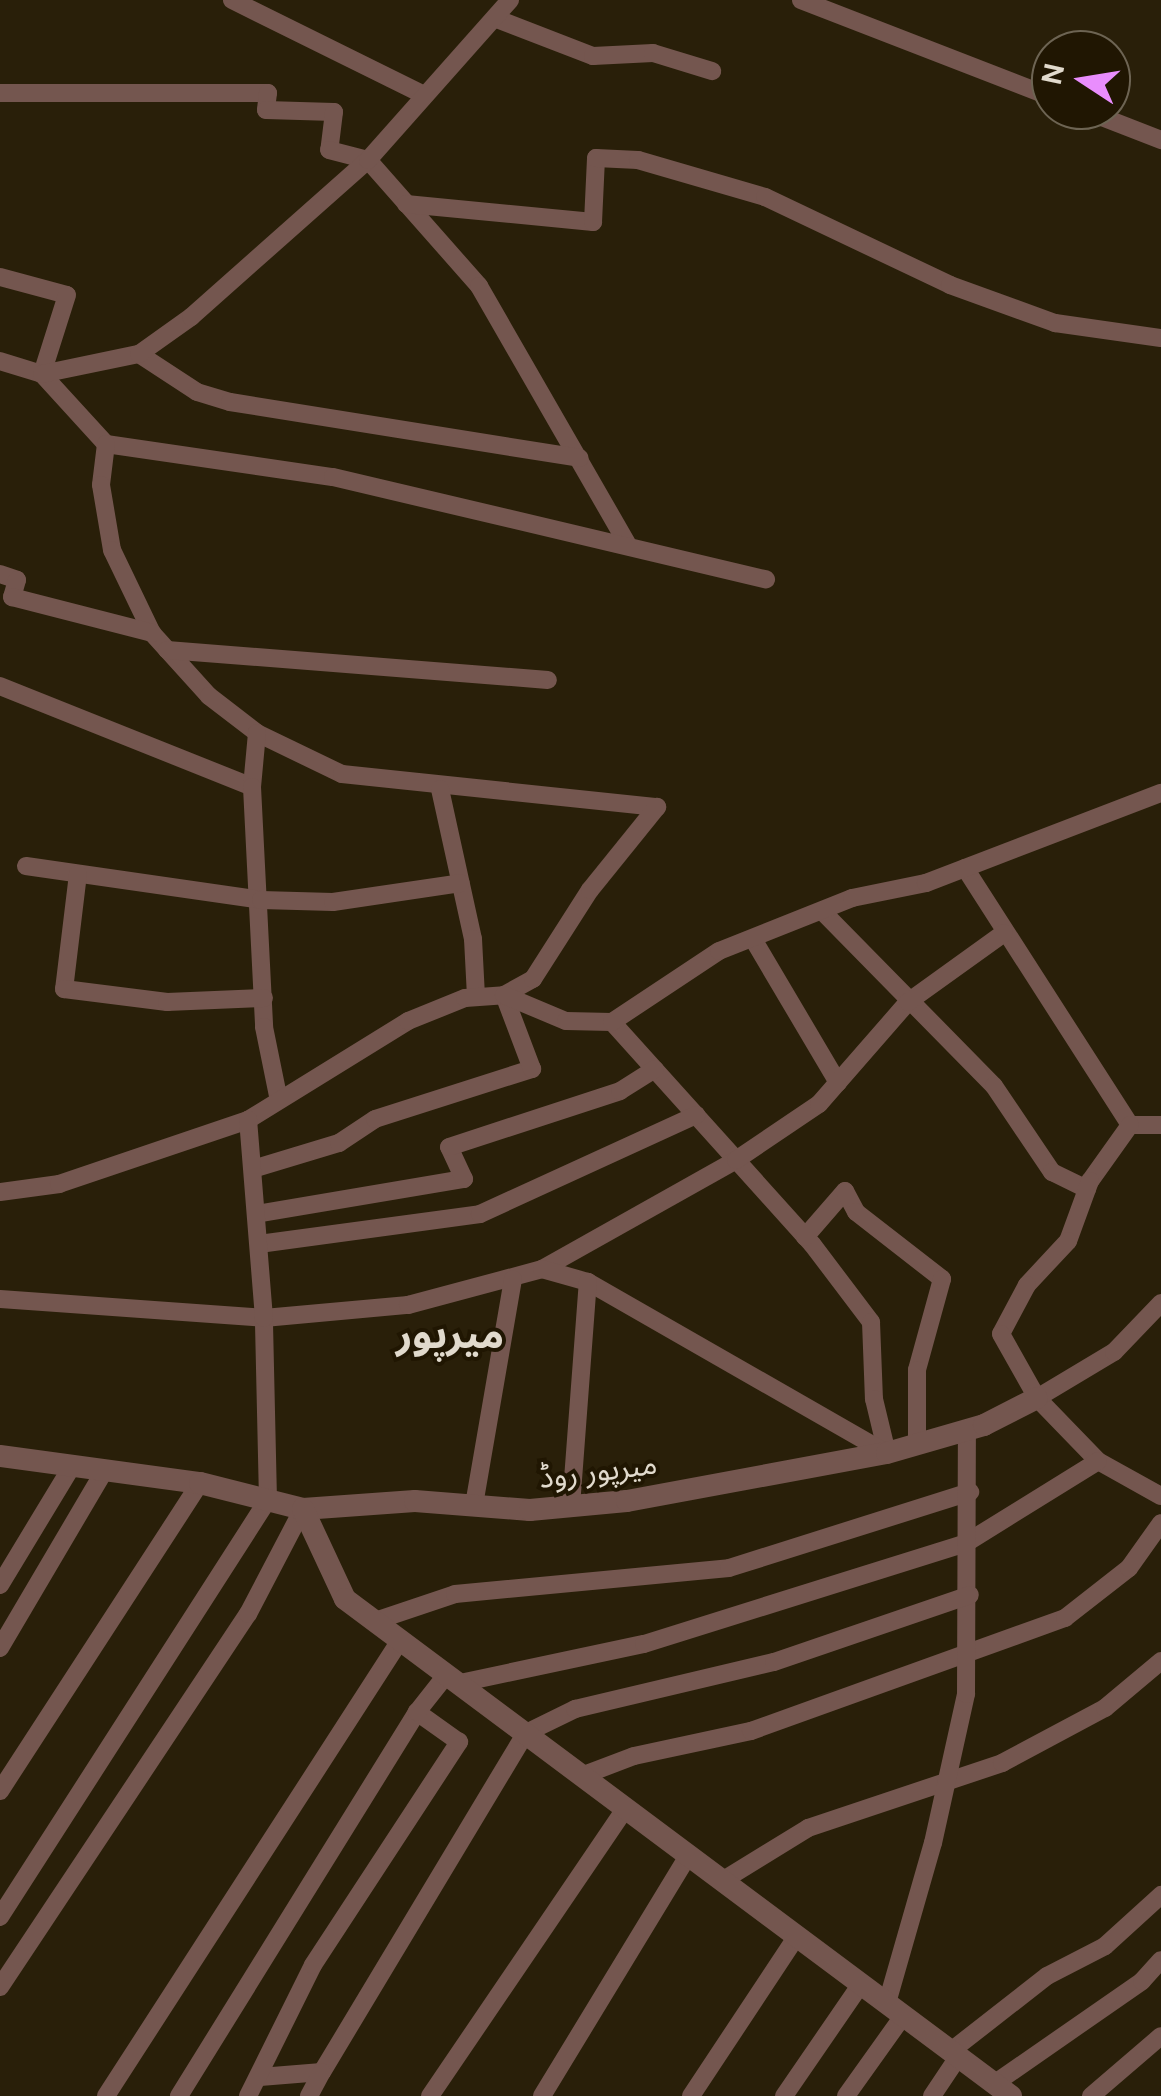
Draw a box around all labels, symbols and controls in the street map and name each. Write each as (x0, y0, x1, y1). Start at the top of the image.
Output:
north arrow (1031, 30, 1131, 130)
text: N (1033, 60, 1073, 88)
district label: میرپور (396, 1310, 504, 1358)
street label: میرپور روڈ (537, 1446, 659, 1496)

